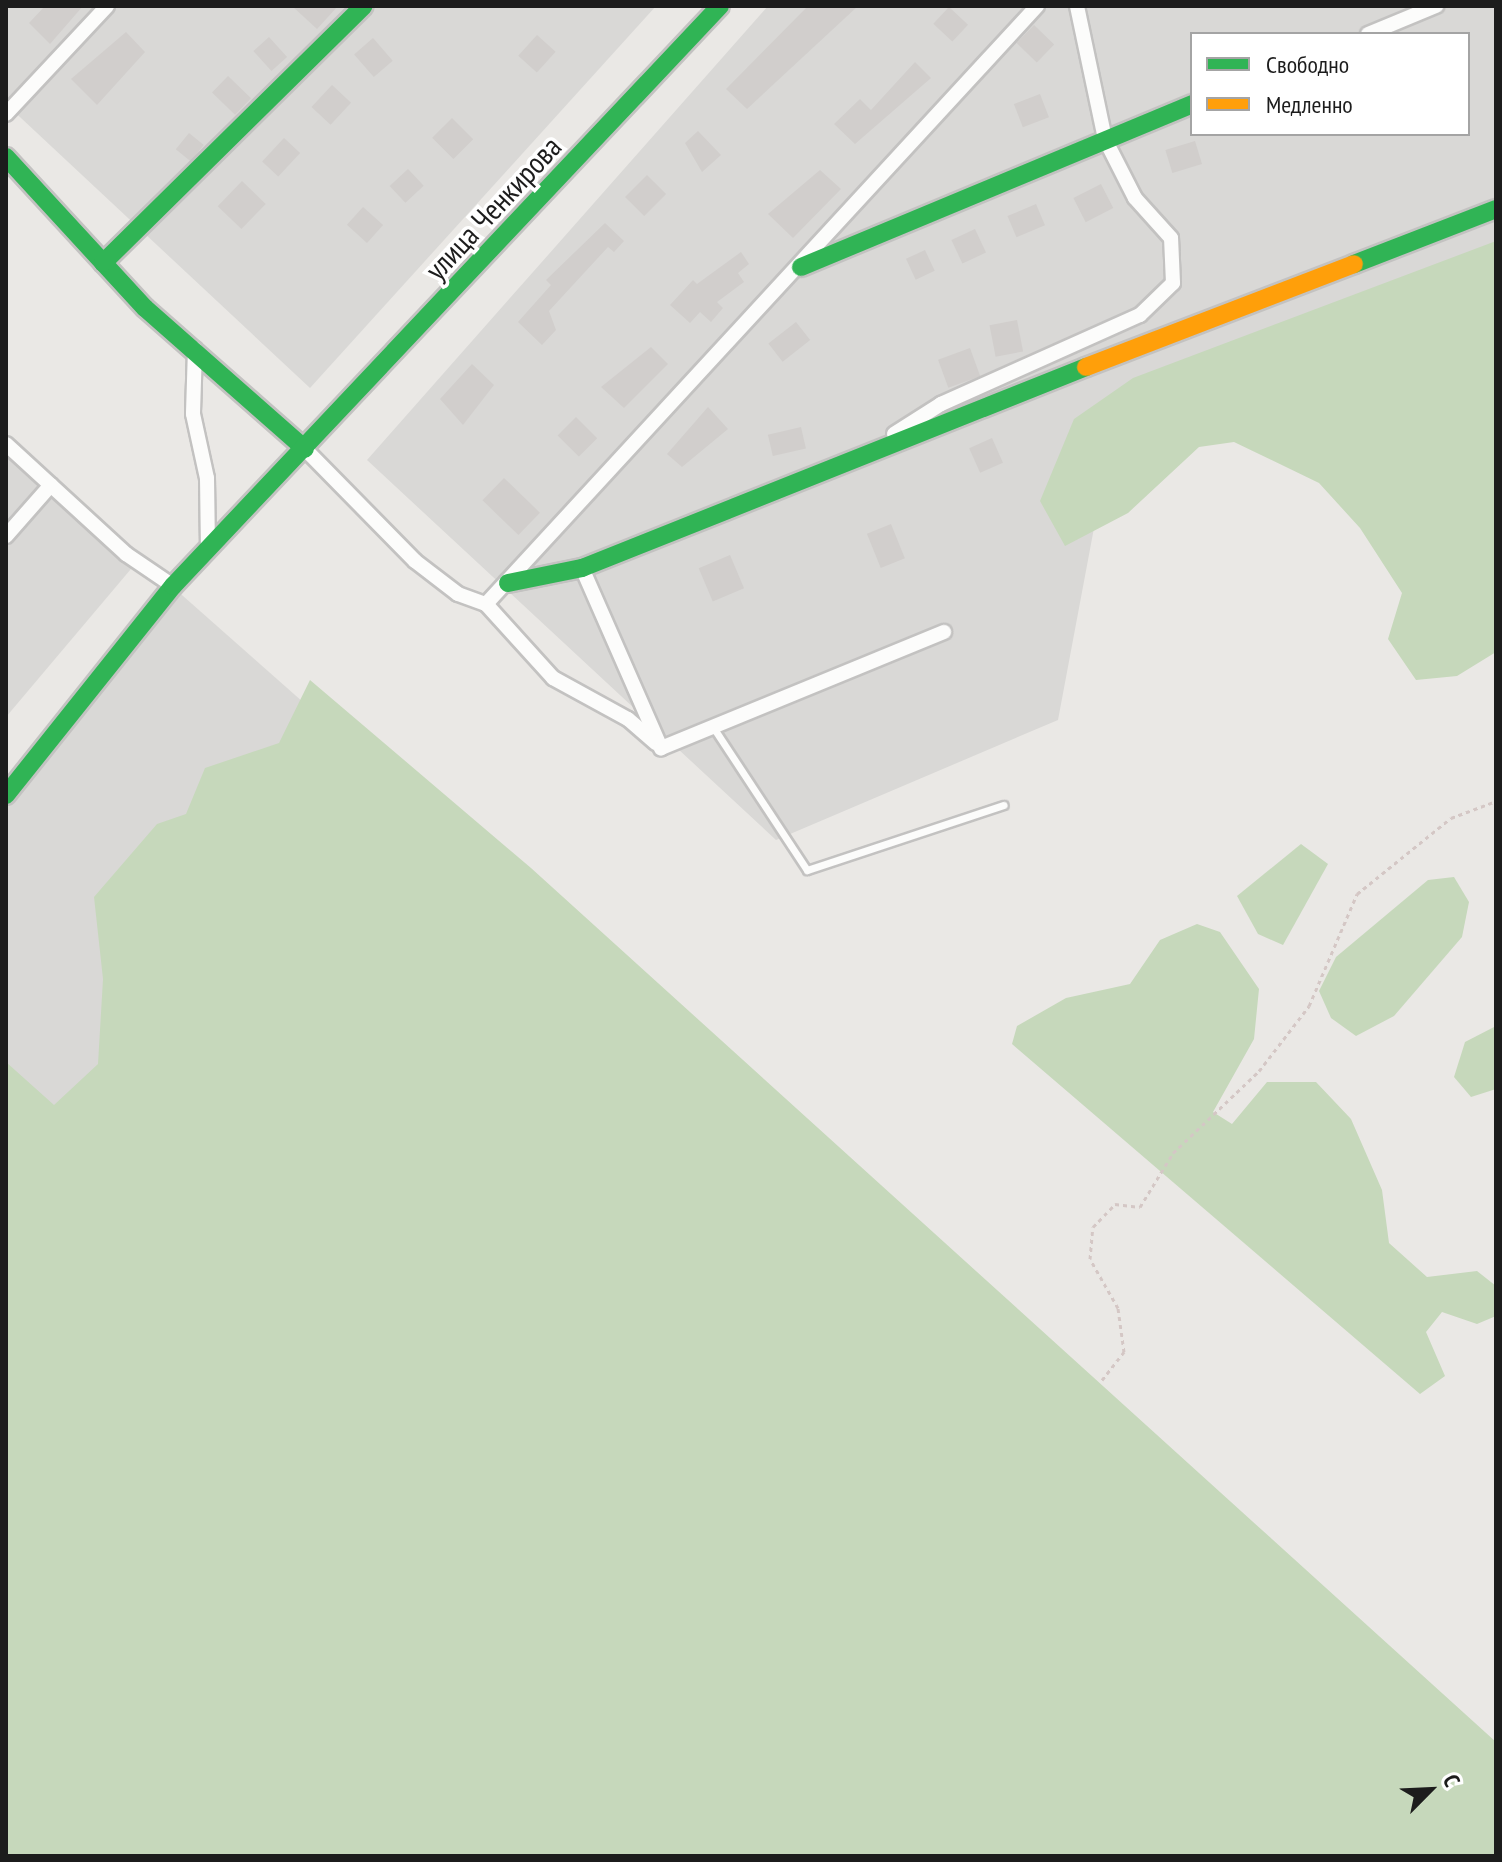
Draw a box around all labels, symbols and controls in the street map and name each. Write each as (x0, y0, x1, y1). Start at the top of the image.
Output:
legend (1190, 32, 1470, 136)
text: Свободно (1266, 49, 1349, 80)
text: Медленно (1266, 89, 1353, 120)
street label: улица Ченкирова (418, 129, 568, 287)
north arrow (1390, 1750, 1470, 1830)
text: С (1437, 1770, 1467, 1791)

